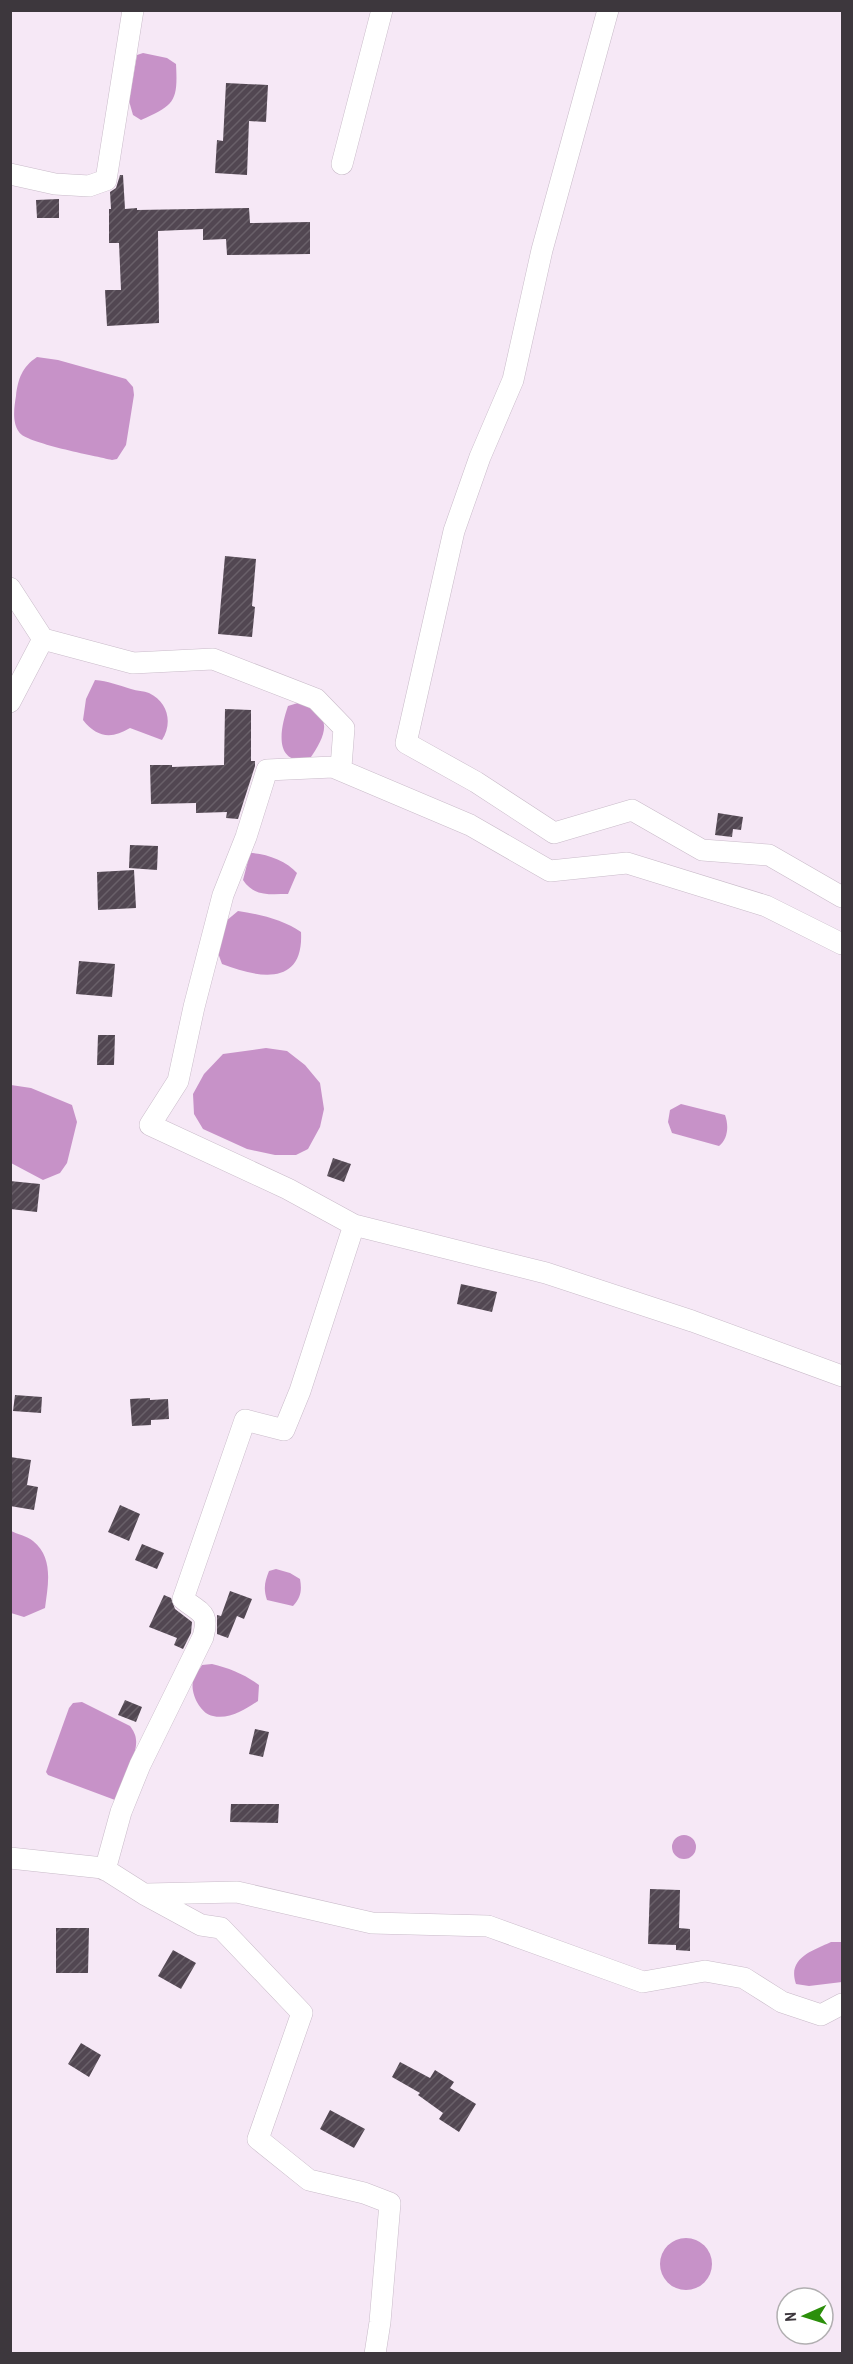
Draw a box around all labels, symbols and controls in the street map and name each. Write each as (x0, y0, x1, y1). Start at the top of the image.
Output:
north arrow (775, 2286, 835, 2346)
text: N (779, 2311, 801, 2322)

